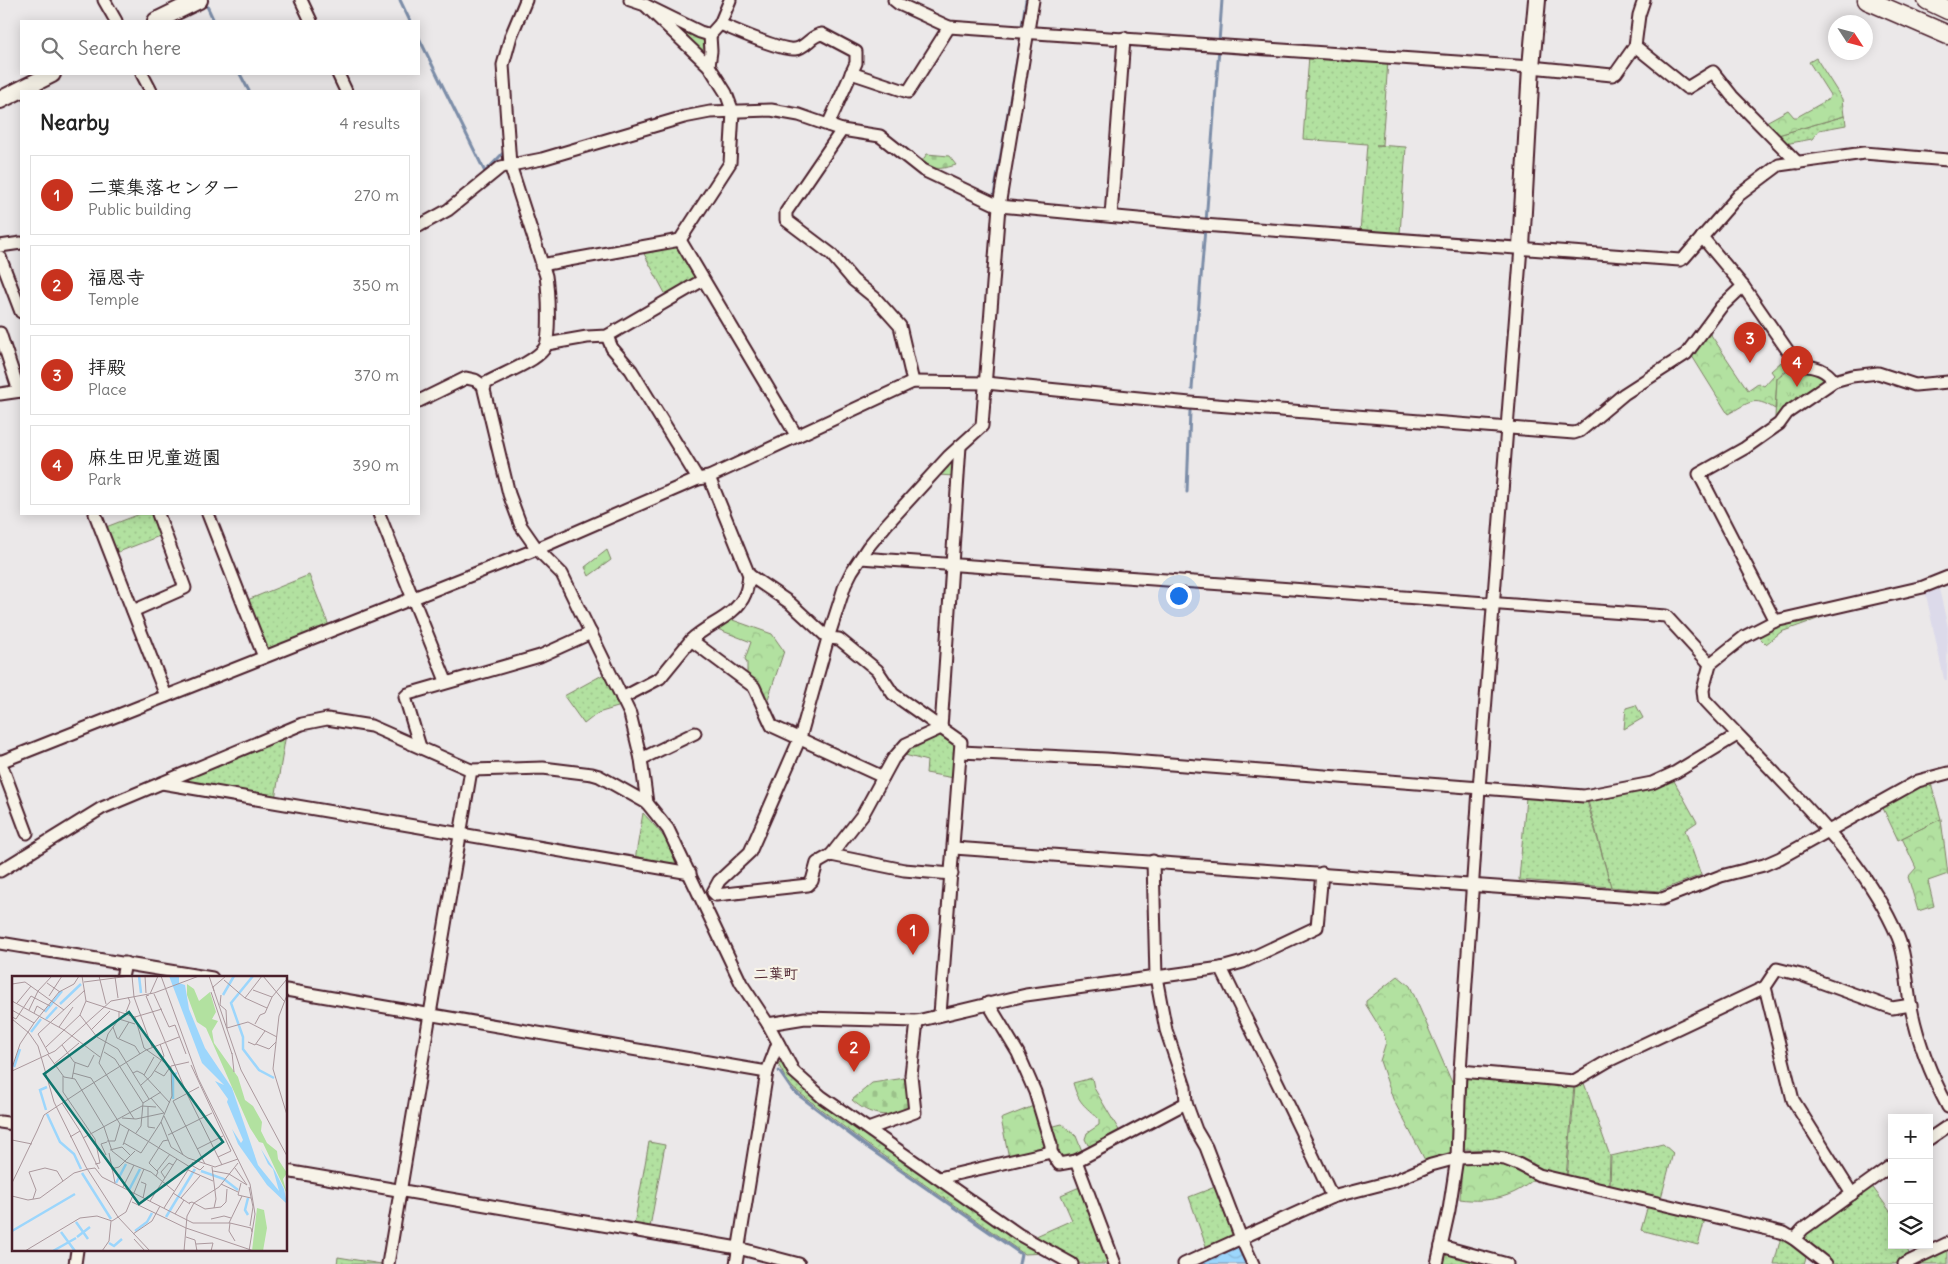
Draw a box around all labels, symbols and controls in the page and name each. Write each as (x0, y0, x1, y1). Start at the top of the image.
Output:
north arrow (1828, 15, 1873, 60)
search box (20, 20, 420, 75)
icon: search (38, 34, 66, 62)
text: Search here (78, 36, 181, 60)
text: Nearby (40, 109, 110, 136)
text: 4 results (339, 113, 400, 133)
text: 二葉集落センター (88, 175, 240, 199)
text: 1 (54, 185, 60, 205)
text: 270 m (354, 185, 399, 205)
text: Public building (88, 199, 191, 219)
text: 福恩寺 (88, 265, 145, 289)
text: 2 (53, 275, 61, 295)
text: 350 m (352, 275, 399, 295)
text: Temple (88, 289, 139, 309)
pin: 3 (1734, 322, 1766, 363)
pin: 4 (1781, 346, 1813, 387)
text: 拝殿 (88, 355, 126, 379)
text: 3 (52, 365, 62, 385)
text: 370 m (354, 365, 399, 385)
text: Place (88, 379, 127, 399)
text: 麻生田児童遊園 (88, 445, 221, 469)
text: 4 (52, 455, 62, 475)
text: 390 m (352, 455, 399, 475)
text: Park (88, 469, 121, 489)
your location (1166, 583, 1192, 609)
pin: 1 (897, 914, 929, 955)
district label: 二葉町 (753, 964, 799, 983)
inset map (12, 976, 288, 1252)
pin: 2 (838, 1031, 870, 1072)
map controls (1888, 1114, 1933, 1249)
button: + (1888, 1114, 1933, 1159)
button: − (1888, 1159, 1933, 1204)
button: layers (1888, 1204, 1933, 1249)

